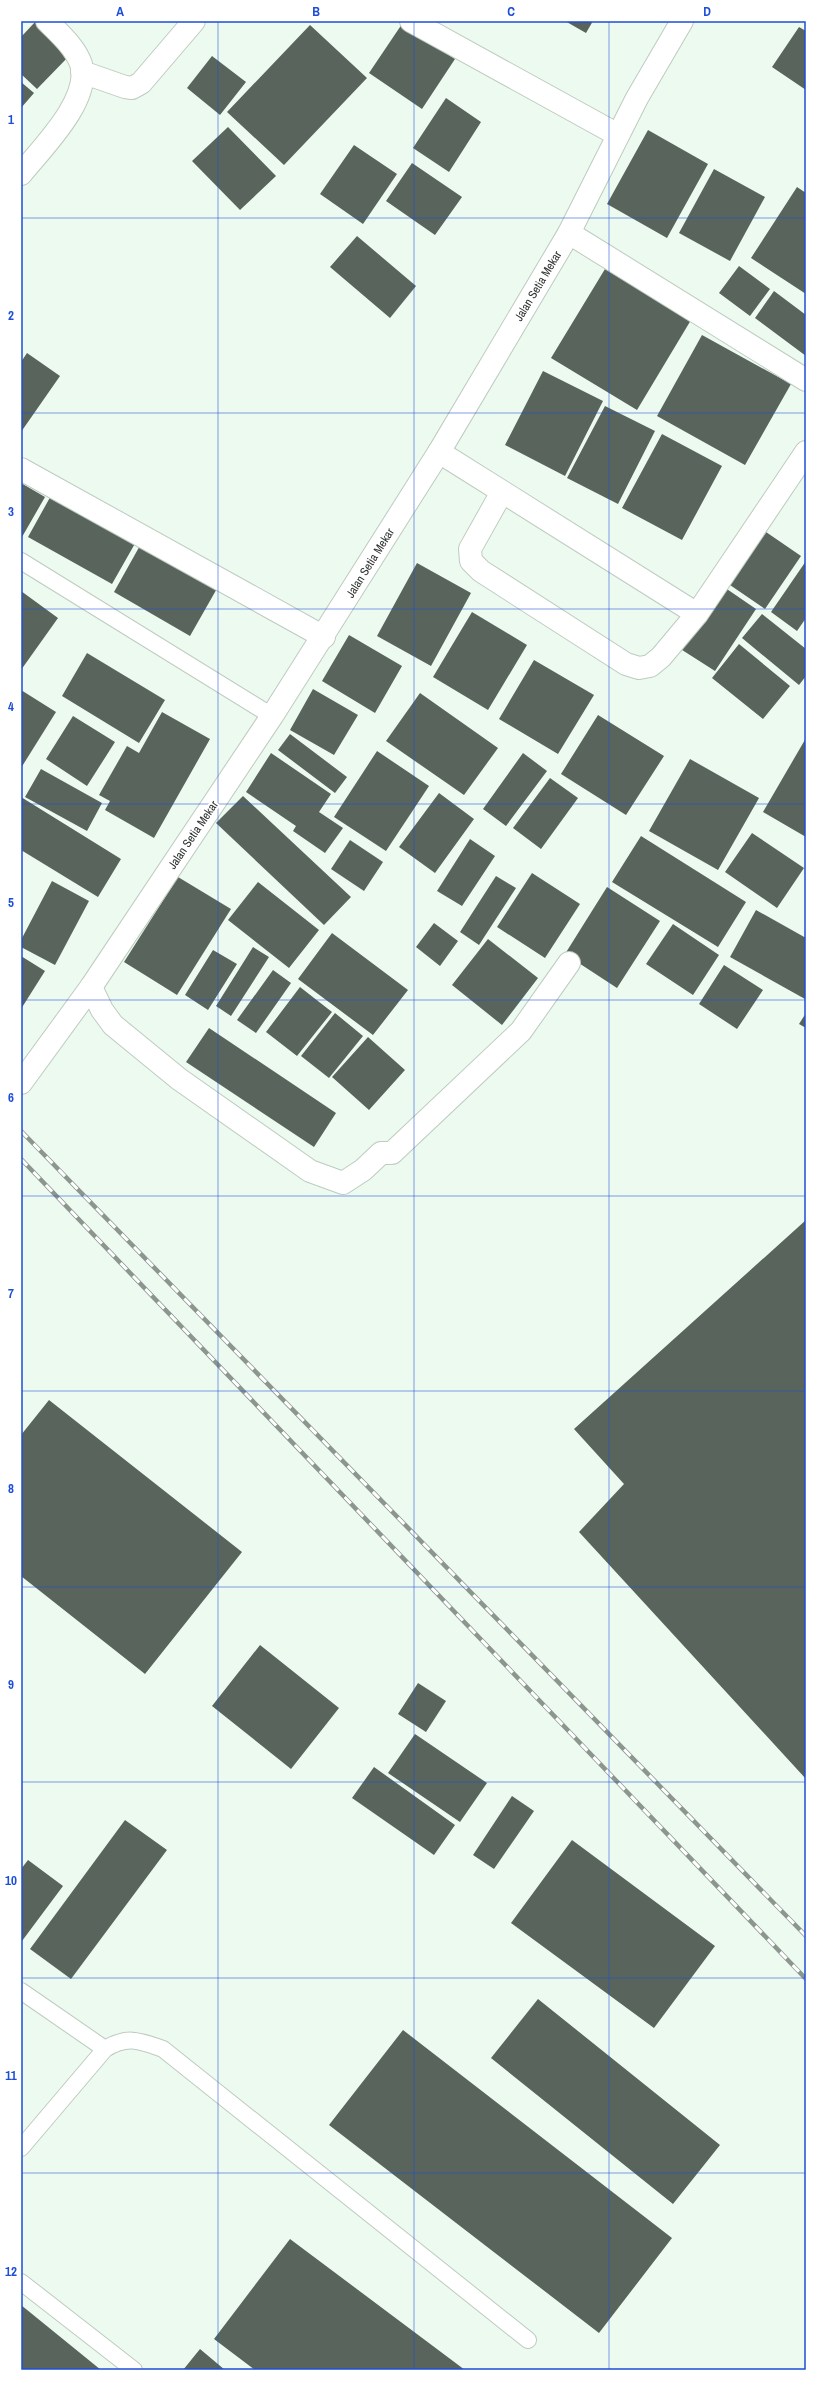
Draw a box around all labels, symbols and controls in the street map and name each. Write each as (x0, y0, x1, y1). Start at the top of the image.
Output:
text: A (116, 3, 124, 20)
text: B (312, 3, 320, 20)
text: C (507, 3, 515, 20)
text: D (703, 3, 711, 20)
text: 1 (8, 111, 14, 128)
street label: Jalan Setia Mekar (511, 247, 566, 324)
text: 2 (8, 307, 14, 324)
text: 3 (8, 503, 14, 520)
street label: Jalan Setia Mekar (342, 525, 398, 601)
text: 4 (8, 698, 14, 715)
street label: Jalan Setia Mekar (164, 797, 222, 872)
text: 5 (8, 894, 14, 911)
text: 6 (8, 1089, 14, 1106)
text: 7 (8, 1285, 14, 1302)
text: 8 (8, 1480, 14, 1497)
text: 9 (8, 1676, 14, 1693)
text: 10 (5, 1872, 17, 1889)
text: 11 (5, 2067, 17, 2084)
text: 12 (5, 2263, 17, 2280)

